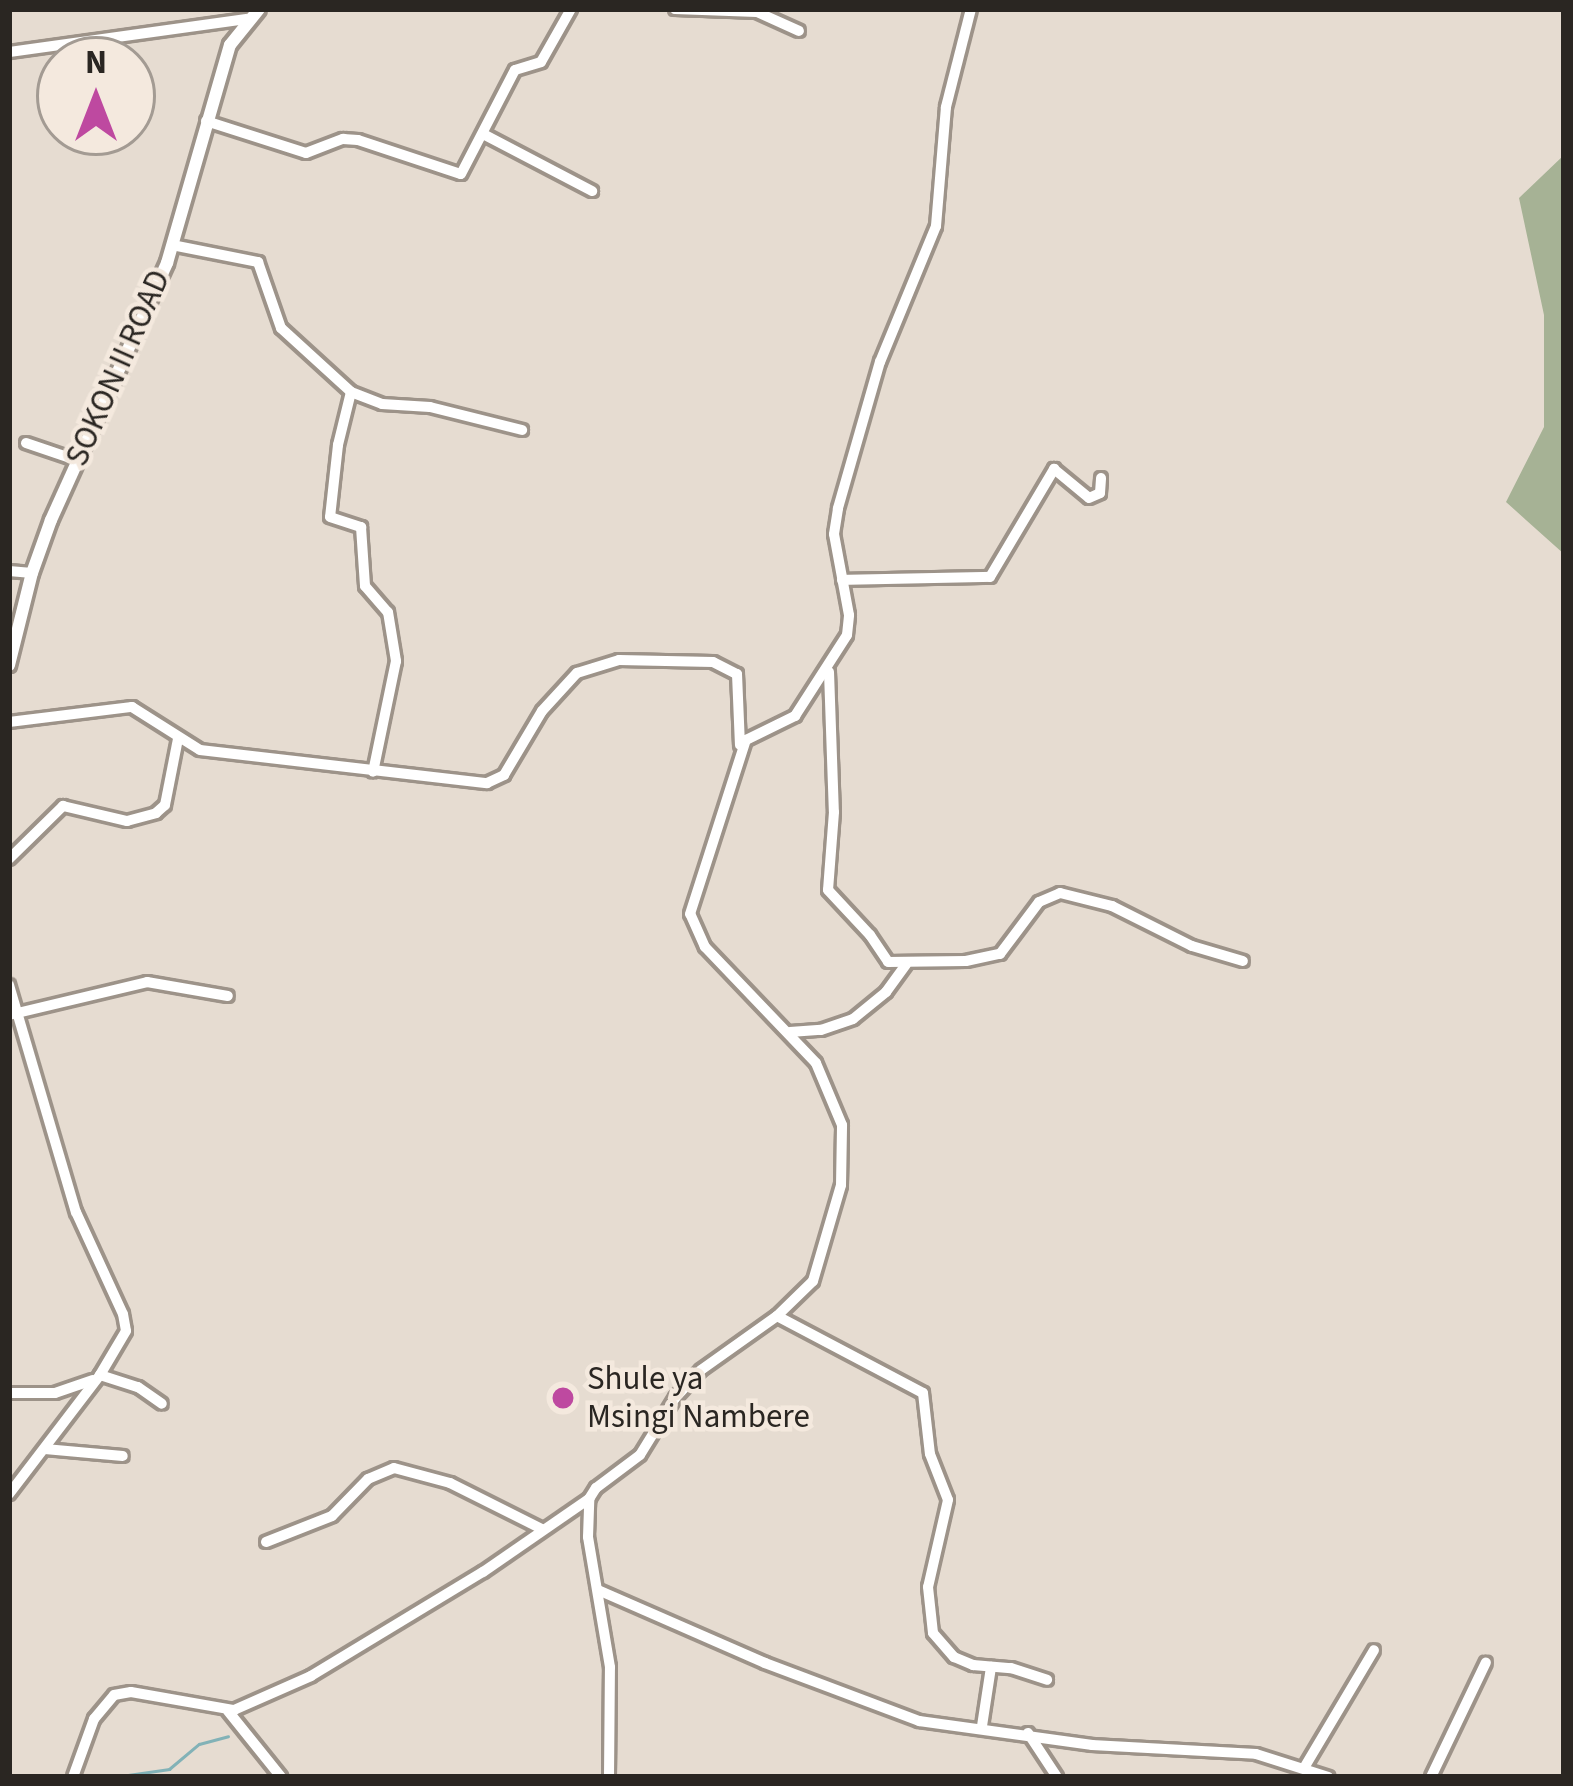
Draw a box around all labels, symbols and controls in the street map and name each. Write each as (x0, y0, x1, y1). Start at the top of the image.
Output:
north arrow (36, 36, 156, 156)
text: N (85, 39, 107, 86)
street label: SOKON II ROAD (57, 264, 179, 472)
place label: Shule ya Msingi Nambere (587, 1359, 810, 1437)
marker: Shule ya Msingi Nambere (550, 1385, 576, 1411)

